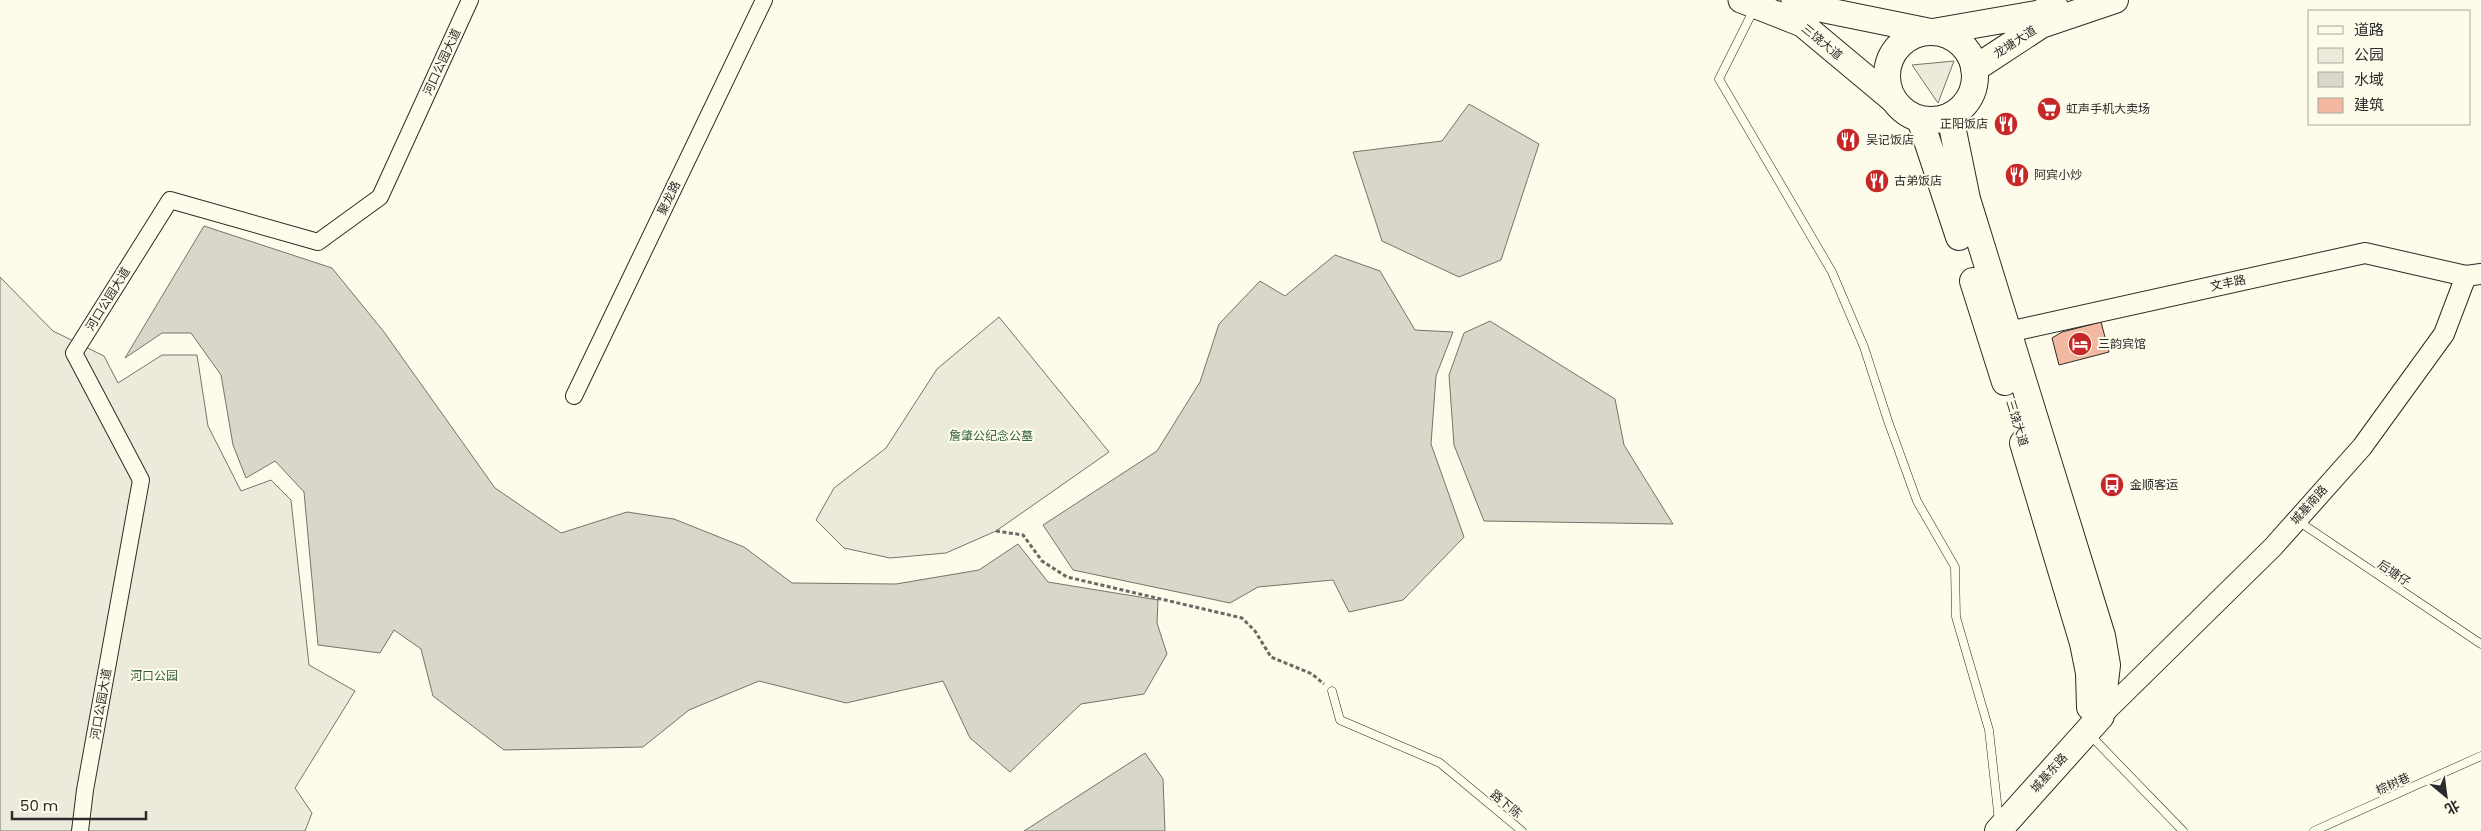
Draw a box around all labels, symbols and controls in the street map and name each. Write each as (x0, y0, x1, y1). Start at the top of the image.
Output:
legend (2308, 10, 2471, 125)
text: 道路 (2354, 19, 2384, 40)
street label: 三饶大道 (1798, 20, 1846, 63)
street label: 龙塘大道 (1990, 21, 2039, 62)
street label: 河口公园大道 (419, 26, 464, 98)
text: 公园 (2354, 44, 2384, 65)
text: 水域 (2354, 69, 2384, 90)
text: 建筑 (2354, 94, 2384, 115)
supermarket icon: 虹声手机大卖场 (2036, 96, 2062, 122)
place label: 虹声手机大卖场 (2066, 100, 2150, 117)
restaurant icon: 正阳饭店 (1993, 111, 2019, 137)
place label: 正阳饭店 (1940, 115, 1988, 132)
restaurant icon: 吴记饭店 (1835, 127, 1861, 153)
place label: 吴记饭店 (1866, 131, 1914, 148)
restaurant icon: 阿宾小炒 (2004, 162, 2030, 188)
place label: 阿宾小炒 (2034, 166, 2082, 183)
restaurant icon: 古弟饭店 (1864, 168, 1890, 194)
place label: 古弟饭店 (1894, 172, 1942, 189)
street label: 聚龙路 (653, 178, 684, 218)
street label: 河口公园大道 (81, 264, 134, 334)
street label: 文丰路 (2209, 270, 2247, 295)
hotel icon: 三韵宾馆 (2067, 331, 2093, 357)
place label: 三韵宾馆 (2098, 335, 2146, 352)
street label: 三饶大道 (2002, 397, 2033, 448)
park label: 詹肇公纪念公墓 (949, 427, 1033, 444)
bus stop icon: 金顺客运 (2099, 472, 2125, 498)
place label: 金顺客运 (2130, 476, 2178, 493)
street label: 城基南路 (2286, 481, 2331, 528)
street label: 后塘仔 (2375, 555, 2414, 590)
street label: 河口公园大道 (86, 667, 115, 741)
park label: 河口公园 (130, 667, 178, 684)
street label: 城基东路 (2026, 749, 2071, 796)
street label: 棕树巷 (2373, 768, 2413, 799)
north arrow (2421, 771, 2471, 821)
street label: 路下陈 (1487, 786, 1526, 822)
scale bar (12, 788, 146, 820)
text: 50 m (20, 795, 58, 816)
text: 北 (2441, 795, 2463, 820)

